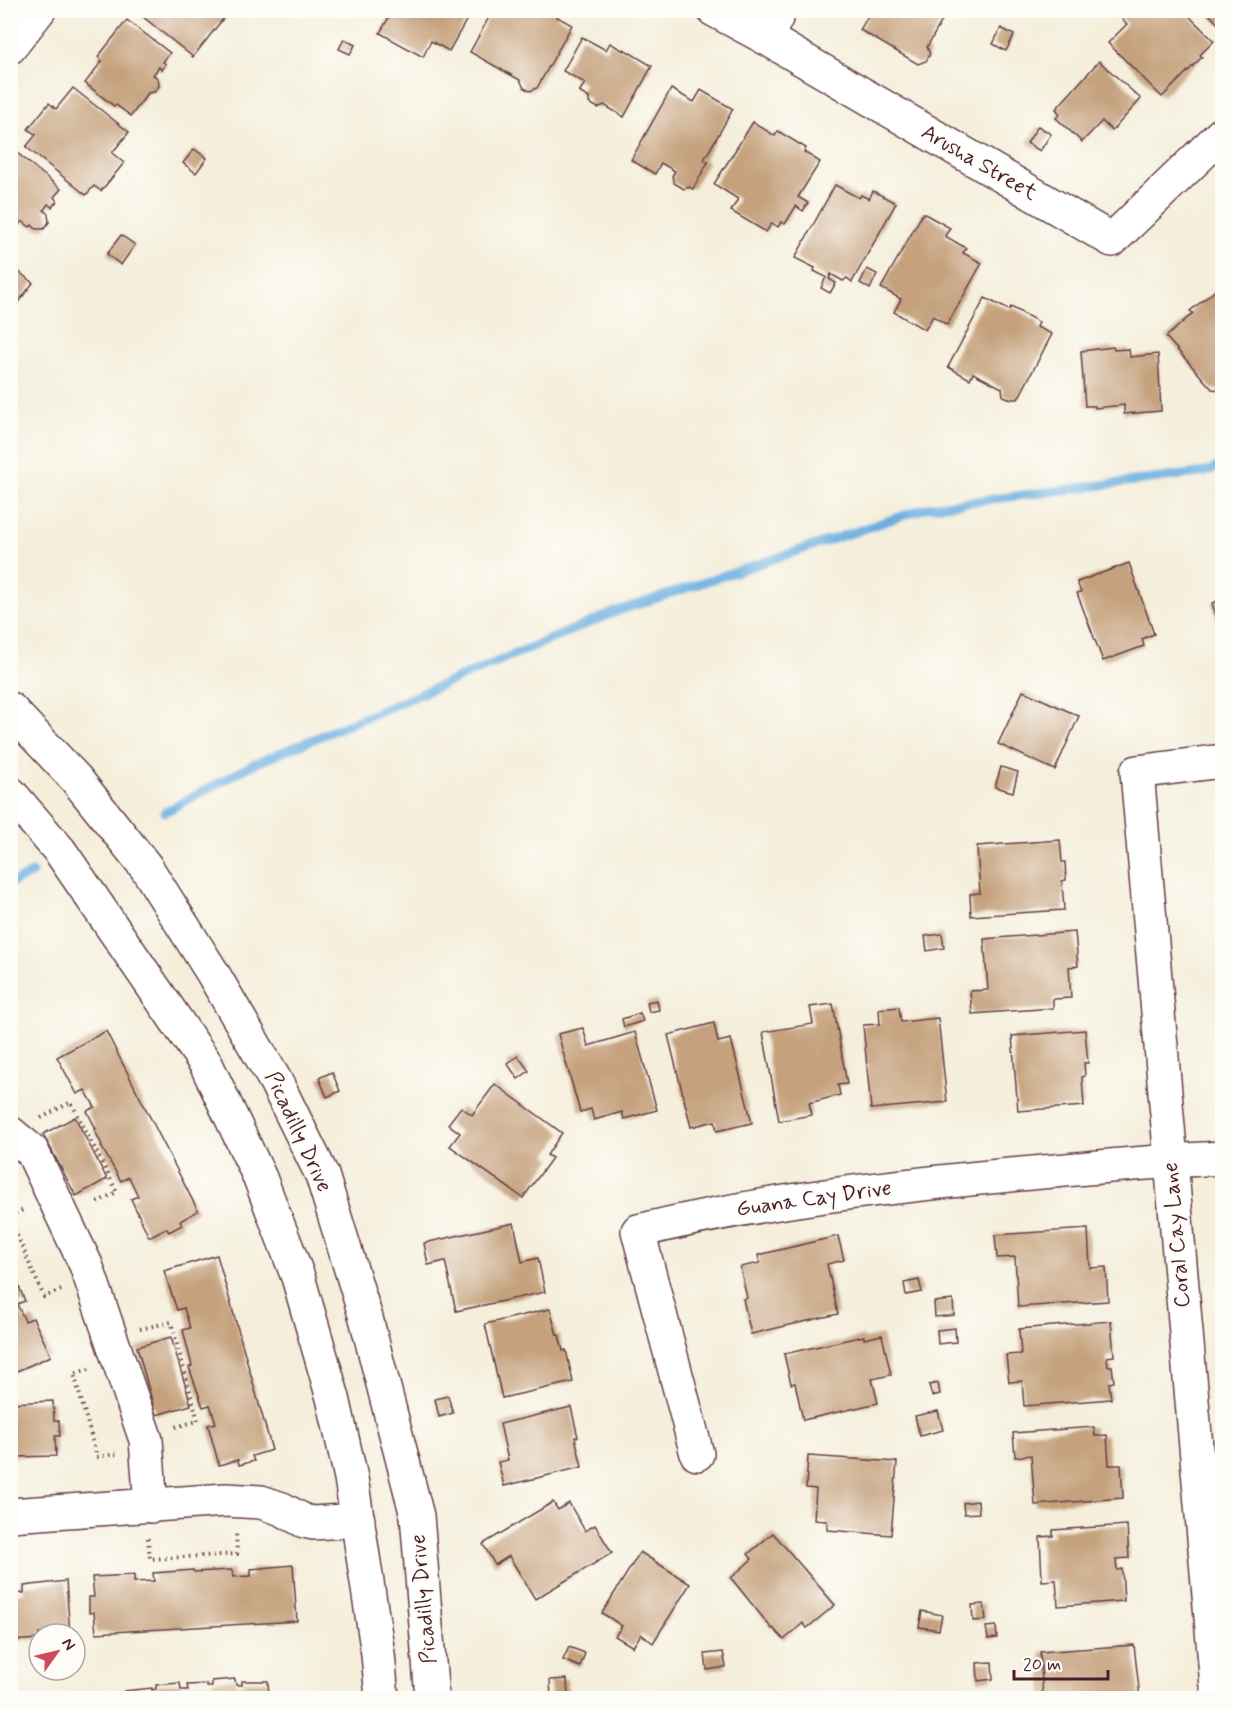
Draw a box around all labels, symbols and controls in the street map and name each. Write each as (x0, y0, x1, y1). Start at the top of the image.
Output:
street label: Arusha Street (916, 118, 1042, 208)
street label: Picadilly Drive (258, 1067, 338, 1197)
street label: Coral Cay Lane (1157, 1161, 1197, 1309)
street label: Guana Cay Drive (735, 1174, 893, 1224)
street label: Picadilly Drive (404, 1533, 444, 1665)
north arrow (27, 1622, 87, 1682)
text: N (57, 1634, 80, 1655)
scale bar (1014, 1643, 1108, 1681)
text: 20 m (1023, 1653, 1061, 1677)

